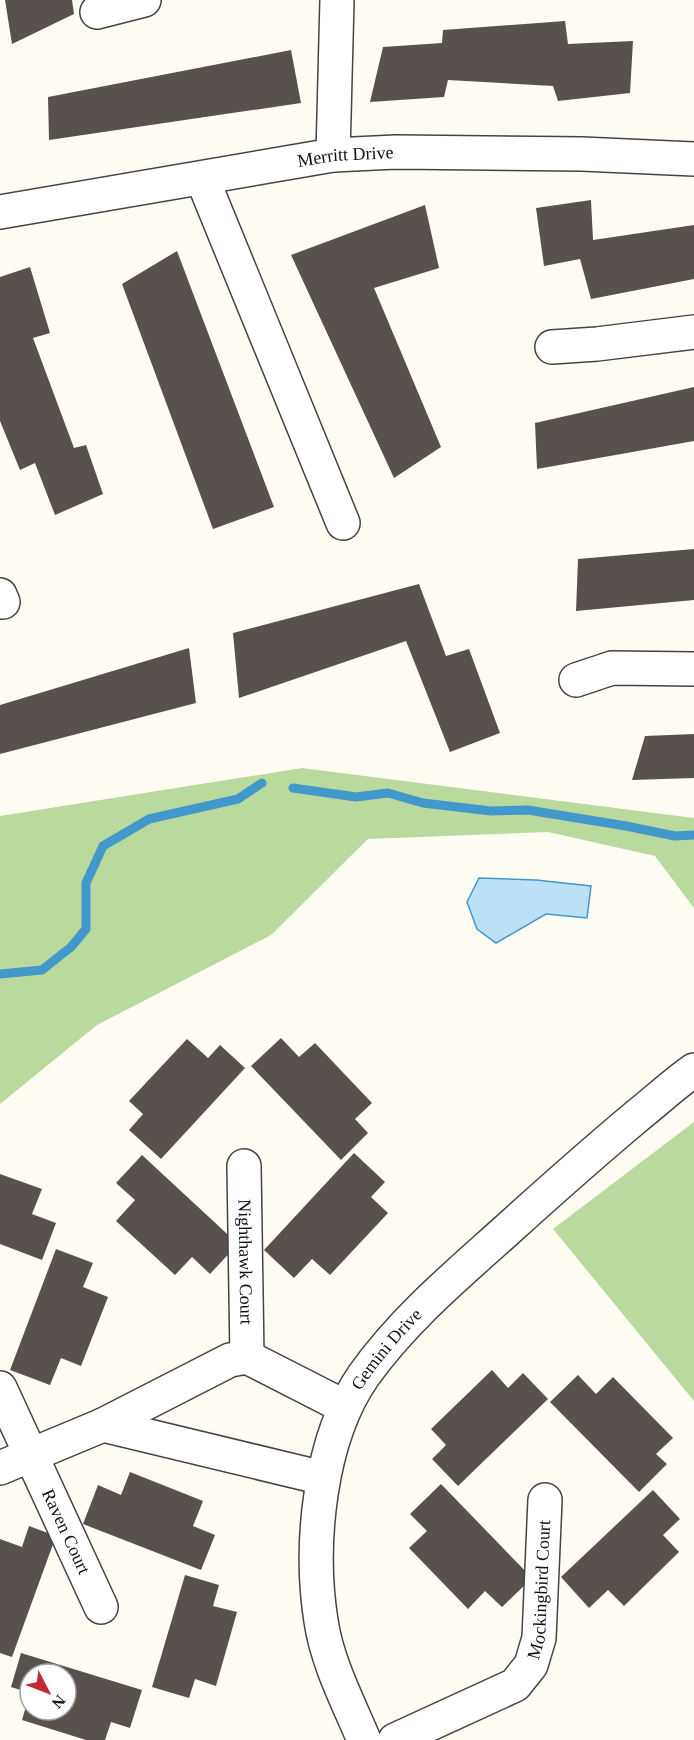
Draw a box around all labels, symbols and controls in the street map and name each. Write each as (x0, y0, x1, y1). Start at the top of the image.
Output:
street label: Merritt Drive (296, 142, 394, 171)
street label: Nighthawk Court (235, 1199, 256, 1325)
street label: Gemini Drive (347, 1304, 426, 1393)
street label: Raven Court (38, 1486, 94, 1577)
street label: Mockingbird Court (523, 1520, 554, 1662)
north arrow (18, 1662, 78, 1722)
text: N (48, 1692, 69, 1712)

